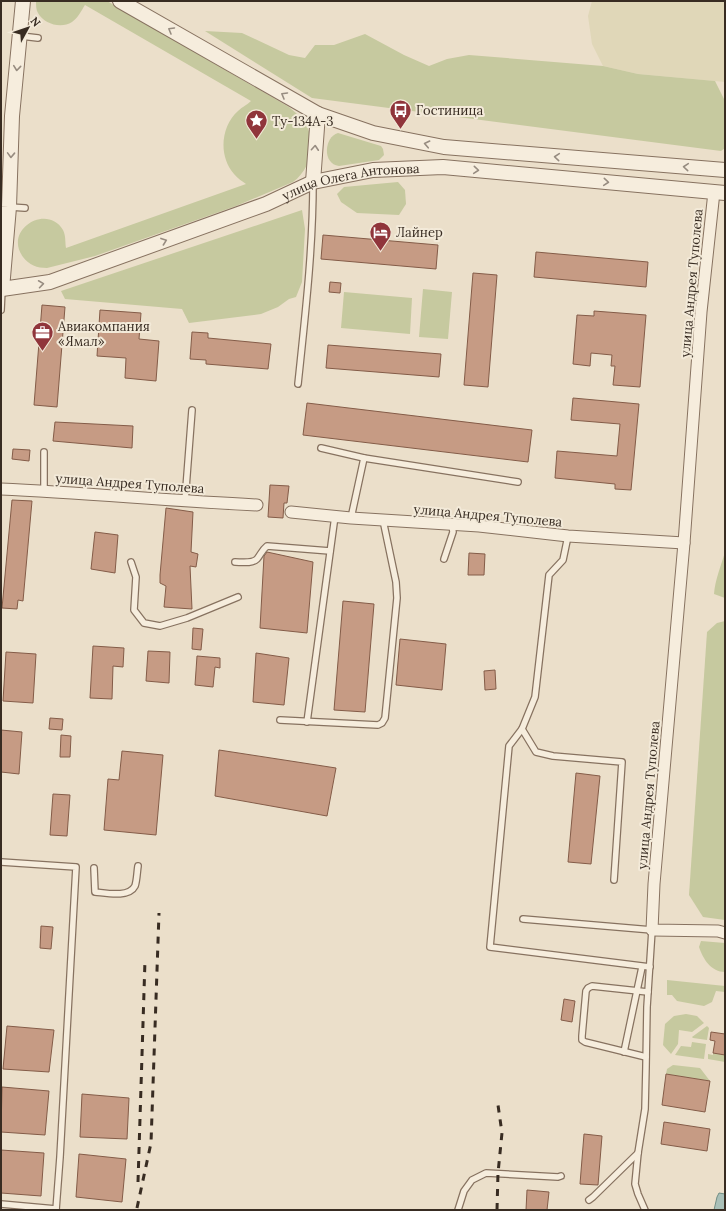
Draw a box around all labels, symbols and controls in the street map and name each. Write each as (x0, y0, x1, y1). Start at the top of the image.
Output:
north arrow (8, 8, 48, 48)
text: N (28, 14, 44, 30)
one-way arrow (168, 28, 175, 35)
one-way arrow (13, 65, 22, 71)
one-way arrow (281, 92, 288, 99)
bus stop icon: Гостиница (388, 97, 414, 130)
place label: Гостиница (416, 102, 483, 119)
place icon: Ту-134А-3 (244, 108, 270, 141)
place label: Ту-134А-3 (272, 113, 333, 130)
one-way arrow (424, 140, 430, 148)
one-way arrow (311, 145, 320, 151)
one-way arrow (6, 152, 15, 158)
one-way arrow (554, 152, 560, 161)
street label: улица Олега Антонова (279, 160, 420, 204)
one-way arrow (683, 163, 689, 172)
one-way arrow (473, 166, 479, 175)
one-way arrow (603, 178, 609, 187)
street label: улица Андрея Туполева (677, 208, 706, 358)
hotel icon: Лайнер (367, 219, 393, 252)
place label: Лайнер (396, 224, 443, 241)
one-way arrow (160, 238, 167, 246)
one-way arrow (38, 280, 44, 289)
place label: Авиакомпания «Ямал» (57, 318, 150, 350)
office icon: Авиакомпания «Ямал» (29, 320, 55, 353)
street label: улица Андрея Туполева (55, 470, 205, 497)
street label: улица Андрея Туполева (413, 501, 563, 530)
street label: улица Андрея Туполева (634, 720, 663, 870)

